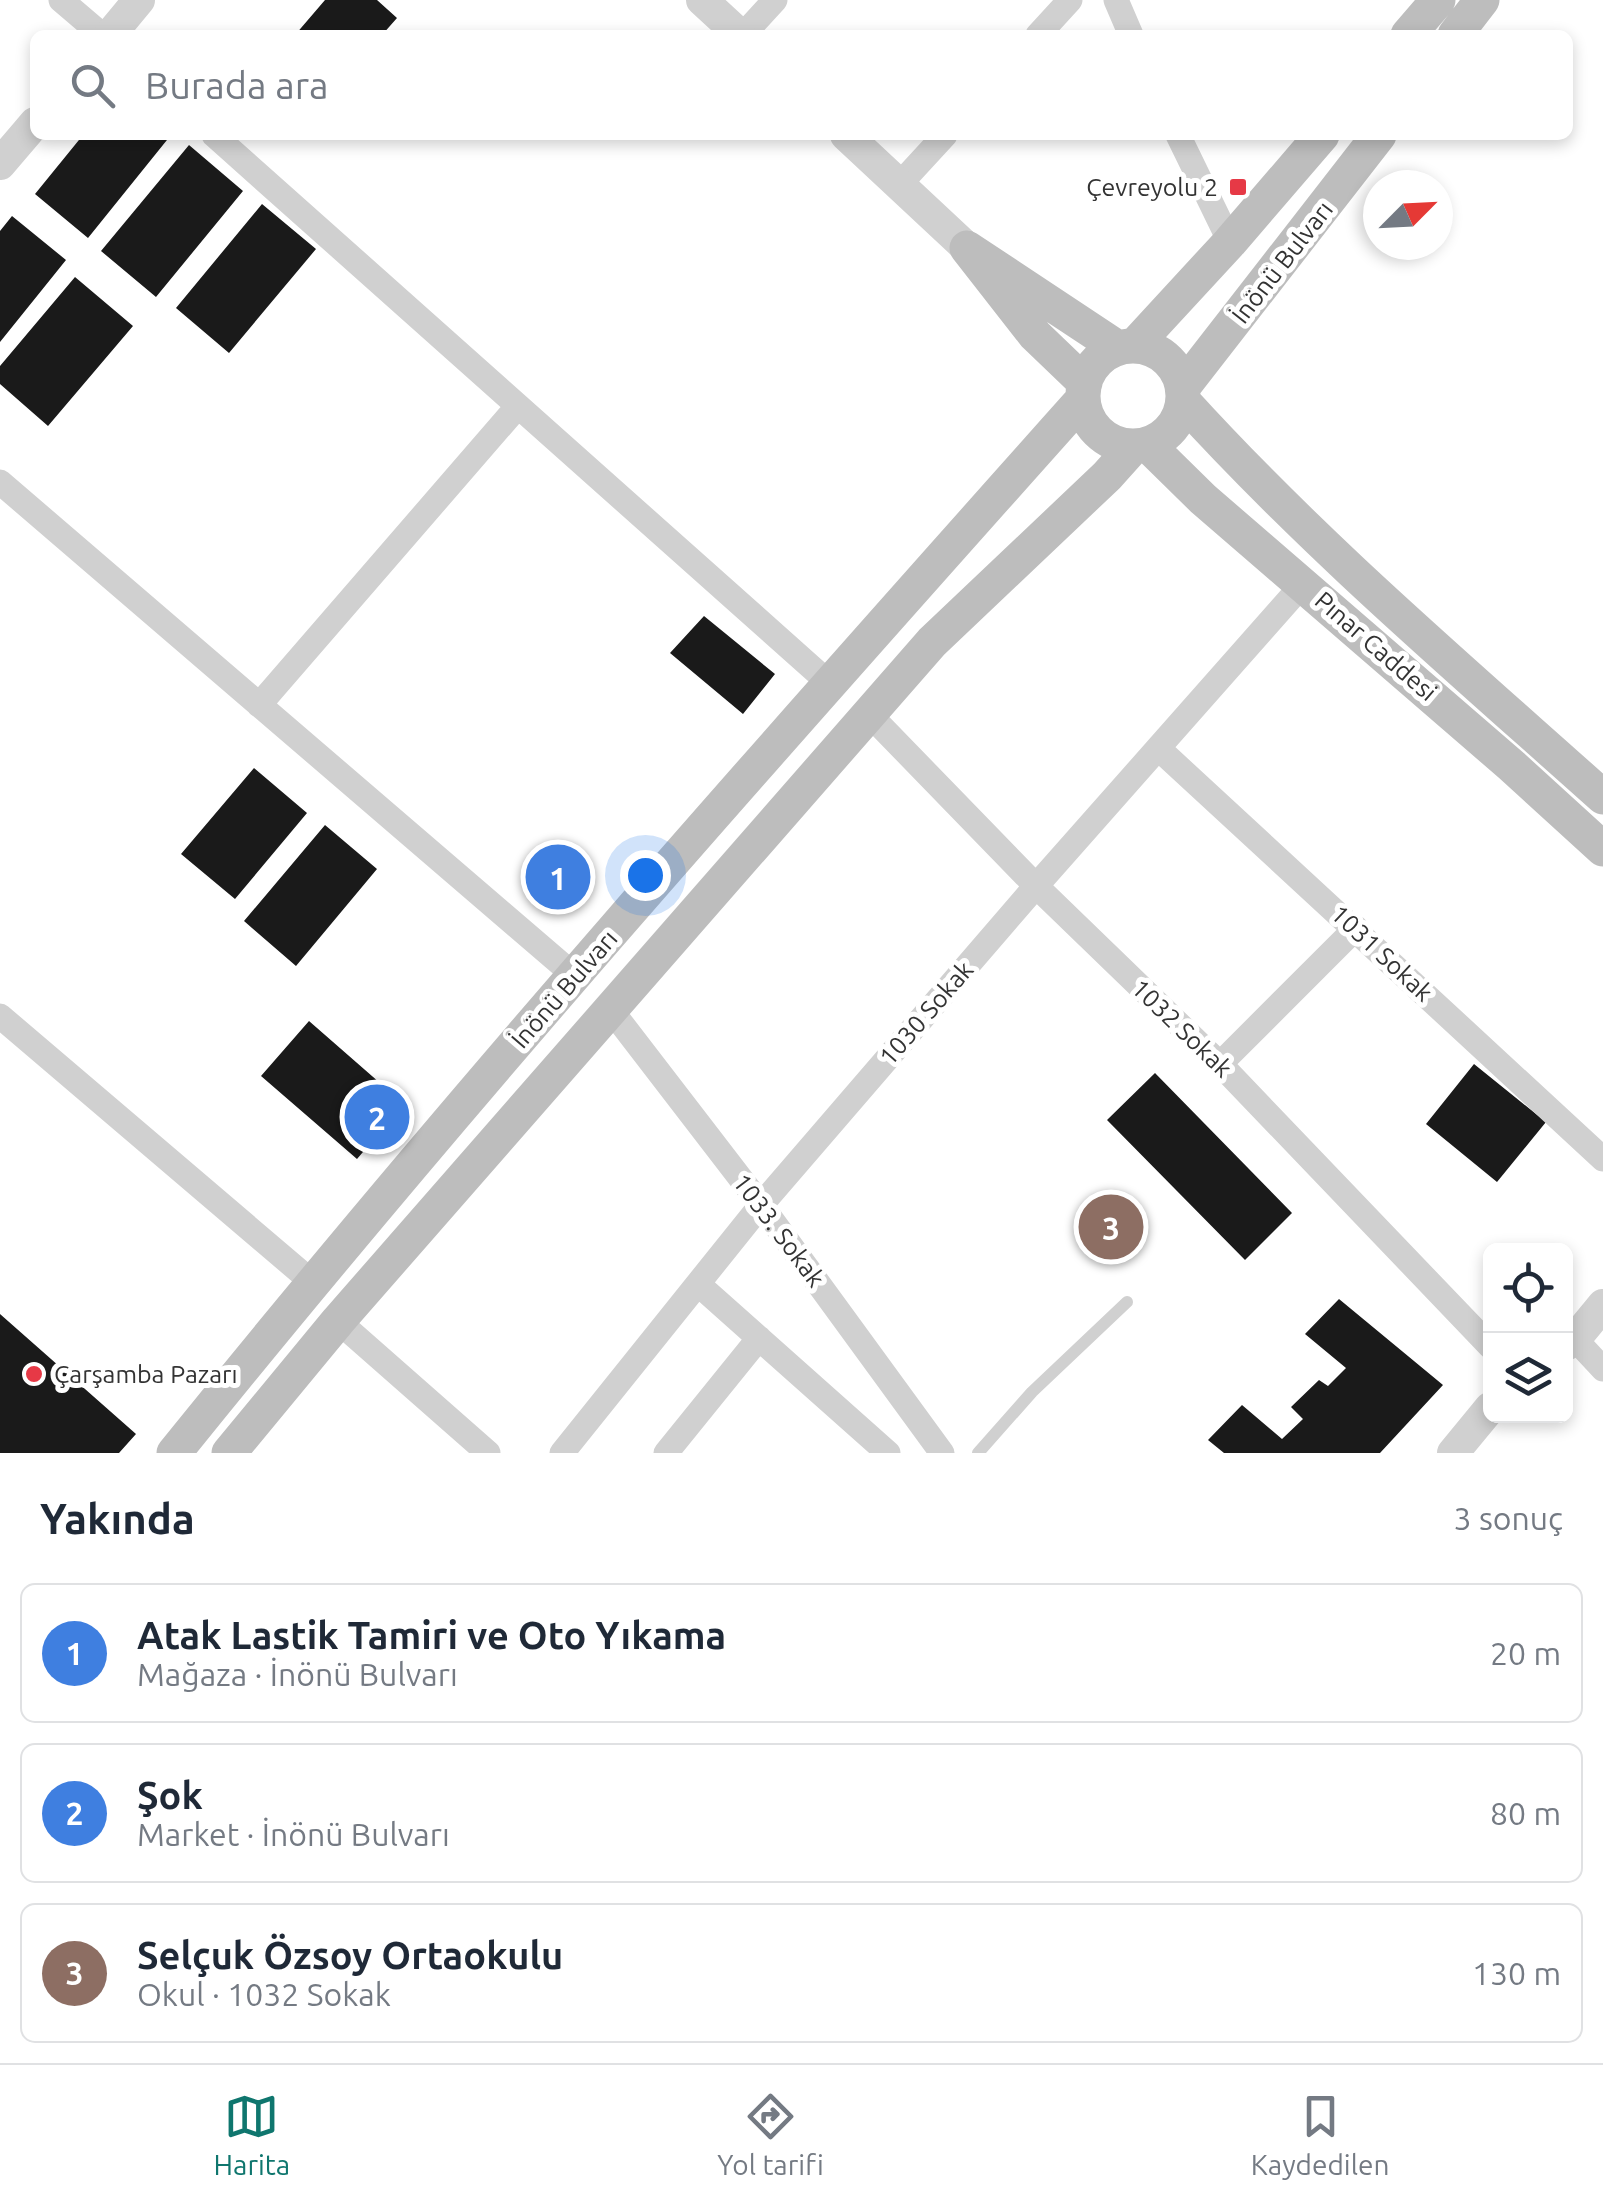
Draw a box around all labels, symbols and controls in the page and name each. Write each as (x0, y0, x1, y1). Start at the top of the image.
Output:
search box (30, 30, 1573, 140)
icon: search (65, 58, 120, 113)
text: Burada ara (145, 64, 329, 106)
north arrow (1363, 170, 1453, 260)
place label: Çevreyolu 2 (1086, 173, 1218, 201)
marker: Çevreyolu 2 (1227, 176, 1249, 198)
street label: İnönü Bulvarı (1226, 196, 1338, 328)
street label: Pınar Caddesi (1310, 586, 1442, 706)
pin: 1 (526, 840, 590, 914)
your location (620, 850, 671, 901)
street label: 1031 Sokak (1326, 899, 1439, 1007)
street label: İnönü Bulvarı (505, 924, 623, 1054)
street label: 1030 Sokak (873, 955, 979, 1070)
street label: 1032 Sokak (1126, 973, 1238, 1083)
pin: 2 (344, 1080, 410, 1154)
street label: 1033. Sokak (727, 1168, 831, 1292)
pin: 3 (1078, 1190, 1144, 1264)
map controls (1483, 1243, 1573, 1423)
button: locate (1483, 1243, 1573, 1333)
button: layers (1483, 1333, 1573, 1423)
place label: Çarşamba Pazarı (54, 1360, 238, 1388)
marker: Çarşamba Pazarı (23, 1363, 45, 1385)
text: Yakında (40, 1495, 195, 1542)
text: 3 sonuç (1454, 1500, 1563, 1536)
text: Atak Lastik Tamiri ve Oto Yıkama (137, 1614, 726, 1656)
text: 1 (65, 1635, 84, 1671)
text: 20 m (1490, 1635, 1561, 1671)
text: Mağaza · İnönü Bulvarı (137, 1656, 458, 1692)
text: Şok (137, 1774, 203, 1816)
text: 2 (65, 1795, 84, 1831)
text: 80 m (1490, 1795, 1561, 1831)
text: Market · İnönü Bulvarı (137, 1816, 450, 1852)
text: Selçuk Özsoy Ortaokulu (137, 1934, 563, 1976)
text: 3 (65, 1955, 84, 1991)
text: 130 m (1472, 1955, 1561, 1991)
text: Okul · 1032 Sokak (137, 1976, 391, 2012)
tab: Harita (214, 2089, 290, 2180)
tab: Yol tarifi (717, 2089, 824, 2180)
tab: Kaydedilen (1251, 2089, 1389, 2180)

